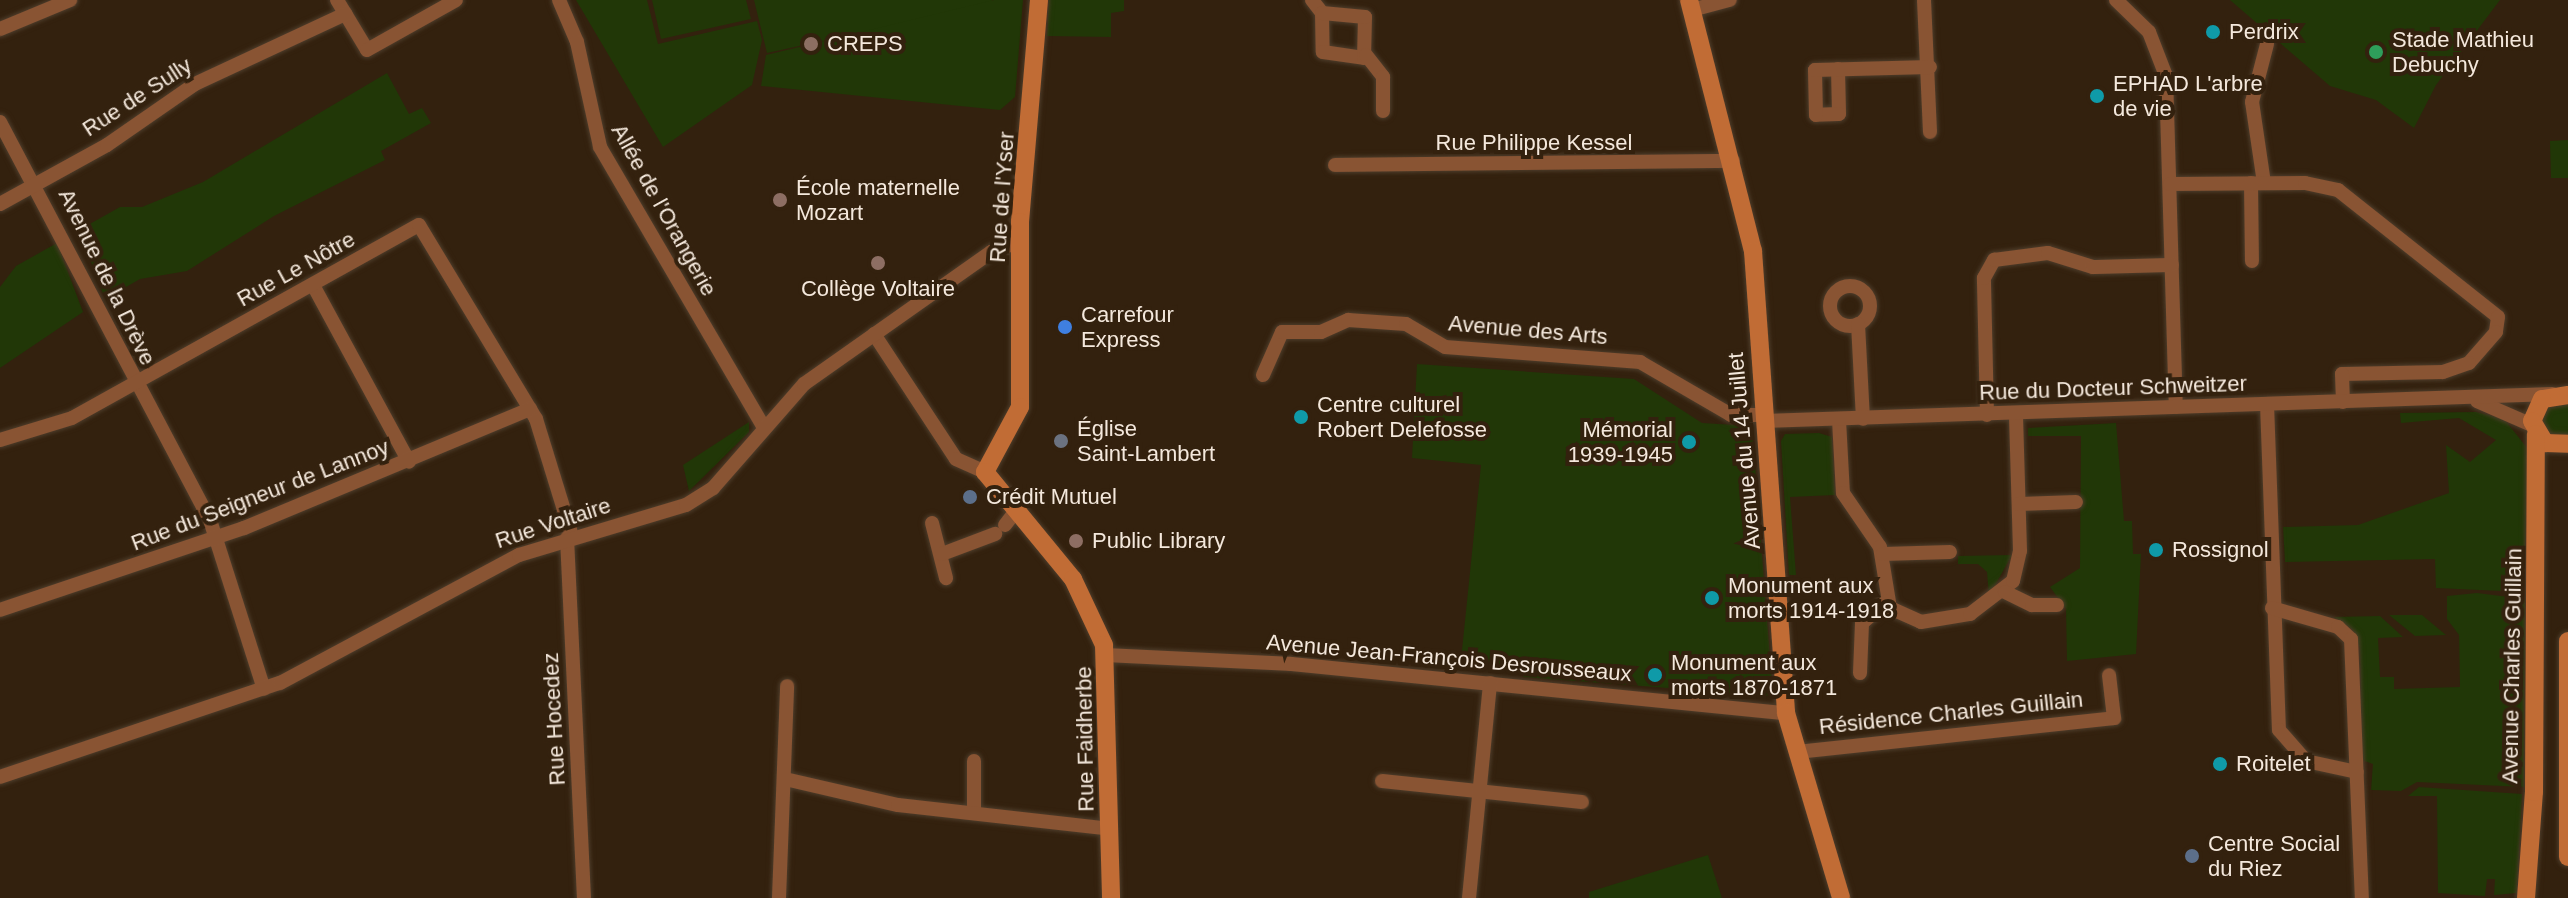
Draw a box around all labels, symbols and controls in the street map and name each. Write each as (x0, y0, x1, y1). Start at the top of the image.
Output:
place label: Perdrix (2229, 19, 2299, 45)
marker: Perdrix (2204, 23, 2222, 41)
place label: Stade Mathieu Debuchy (2392, 26, 2534, 78)
place label: CREPS (827, 31, 903, 57)
marker: CREPS (802, 35, 820, 53)
marker: Stade Mathieu Debuchy (2367, 43, 2385, 61)
street label: Rue de Sully (78, 52, 196, 142)
place label: EPHAD L'arbre de vie (2113, 70, 2263, 122)
marker: EPHAD L'arbre de vie (2088, 87, 2106, 105)
street label: Allée de l'Orangerie (606, 119, 722, 301)
street label: Rue Philippe Kessel (1436, 130, 1632, 156)
street label: Rue de l'Yser (984, 131, 1020, 263)
place label: École maternelle Mozart (796, 174, 960, 226)
street label: Avenue de la Drève (53, 185, 161, 369)
marker: École maternelle Mozart (771, 191, 789, 209)
street label: Rue Le Nôtre (232, 226, 360, 312)
marker: Collège Voltaire (869, 254, 887, 272)
place label: Collège Voltaire (801, 276, 955, 302)
place label: Carrefour Express (1081, 301, 1174, 352)
street label: Avenue des Arts (1447, 310, 1609, 350)
marker: Carrefour Express (1056, 318, 1074, 336)
street label: Avenue du 14 Juillet (1722, 351, 1766, 551)
street label: Rue du Docteur Schweitzer (1979, 370, 2247, 406)
place label: Centre culturel Robert Delefosse (1317, 391, 1487, 442)
marker: Centre culturel Robert Delefosse (1292, 408, 1310, 426)
place label: Église Saint-Lambert (1077, 415, 1215, 466)
place label: Mémorial 1939-1945 (1568, 416, 1673, 468)
marker: Église Saint-Lambert (1052, 432, 1070, 450)
marker: Mémorial 1939-1945 (1680, 433, 1698, 451)
street label: Rue du Seigneur de Lannoy (127, 434, 393, 556)
place label: Crédit Mutuel (986, 484, 1117, 510)
marker: Crédit Mutuel (961, 488, 979, 506)
street label: Rue Voltaire (492, 492, 614, 554)
place label: Public Library (1092, 528, 1225, 554)
marker: Public Library (1067, 532, 1085, 550)
place label: Rossignol (2172, 537, 2269, 563)
marker: Rossignol (2147, 541, 2165, 559)
street label: Avenue Charles Guillain (2497, 548, 2527, 784)
place label: Monument aux morts 1914-1918 (1728, 572, 1894, 624)
marker: Monument aux morts 1914-1918 (1703, 589, 1721, 607)
street label: Avenue Jean-François Desrousseaux (1265, 629, 1633, 687)
place label: Monument aux morts 1870-1871 (1671, 649, 1837, 700)
street label: Rue Hocedez (537, 652, 571, 786)
street label: Rue Faidherbe (1071, 666, 1099, 812)
marker: Monument aux morts 1870-1871 (1646, 666, 1664, 684)
street label: Résidence Charles Guillain (1818, 686, 2084, 740)
place label: Roitelet (2236, 751, 2311, 777)
marker: Roitelet (2211, 755, 2229, 773)
place label: Centre Social du Riez (2208, 830, 2340, 882)
marker: Centre Social du Riez (2183, 847, 2201, 865)

